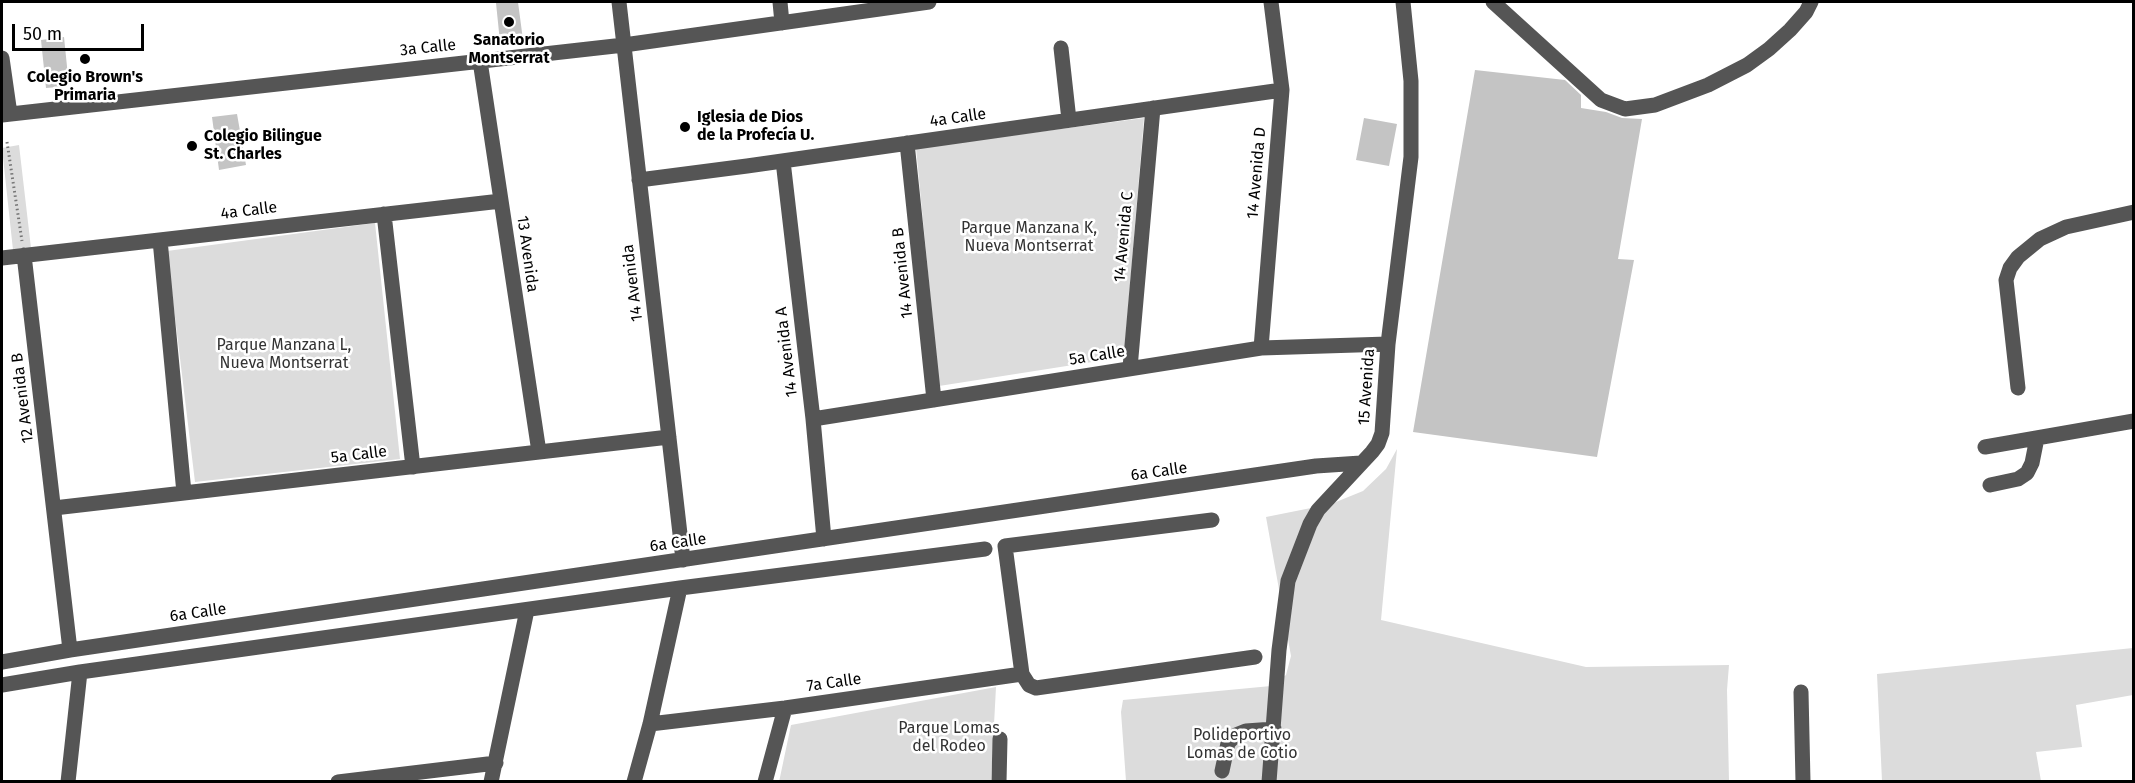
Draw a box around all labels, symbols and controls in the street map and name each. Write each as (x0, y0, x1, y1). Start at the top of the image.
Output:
scale bar (15, 12, 147, 50)
marker: Sanatorio Montserrat (502, 15, 516, 29)
text: 50 m (23, 23, 62, 45)
place label: Sanatorio Montserrat (468, 31, 550, 69)
street label: 3a Calle (399, 36, 457, 60)
marker: Colegio Brown's Primaria (78, 52, 92, 66)
place label: Colegio Brown's Primaria (27, 68, 143, 106)
street label: 4a Calle (929, 105, 987, 131)
place label: Iglesia de Dios de la Profecía U. (697, 108, 814, 146)
marker: Iglesia de Dios de la Profecía U. (678, 120, 692, 134)
street label: 14 Avenida D (1243, 126, 1271, 220)
place label: Colegio Bilingue St. Charles (204, 127, 322, 165)
marker: Colegio Bilingue St. Charles (185, 139, 199, 153)
street label: 14 Avenida C (1110, 191, 1138, 283)
street label: 4a Calle (220, 198, 278, 224)
street label: 13 Avenida (512, 215, 542, 293)
park label: Parque Manzana K, Nueva Montserrat (961, 219, 1097, 257)
street label: 14 Avenida B (889, 226, 917, 320)
street label: 14 Avenida (619, 243, 647, 323)
street label: 14 Avenida A (772, 306, 802, 398)
park label: Parque Manzana L, Nueva Montserrat (217, 336, 351, 374)
street label: 5a Calle (1068, 342, 1126, 370)
street label: 15 Avenida (1355, 348, 1379, 426)
street label: 12 Avenida B (8, 352, 38, 444)
street label: 5a Calle (330, 442, 388, 468)
street label: 6a Calle (1130, 459, 1188, 485)
street label: 6a Calle (649, 530, 707, 556)
street label: 6a Calle (169, 600, 227, 626)
street label: 7a Calle (805, 670, 863, 696)
park label: Parque Lomas del Rodeo (898, 719, 1000, 757)
park label: Polideportivo Lomas de Cotio (1186, 726, 1298, 764)

